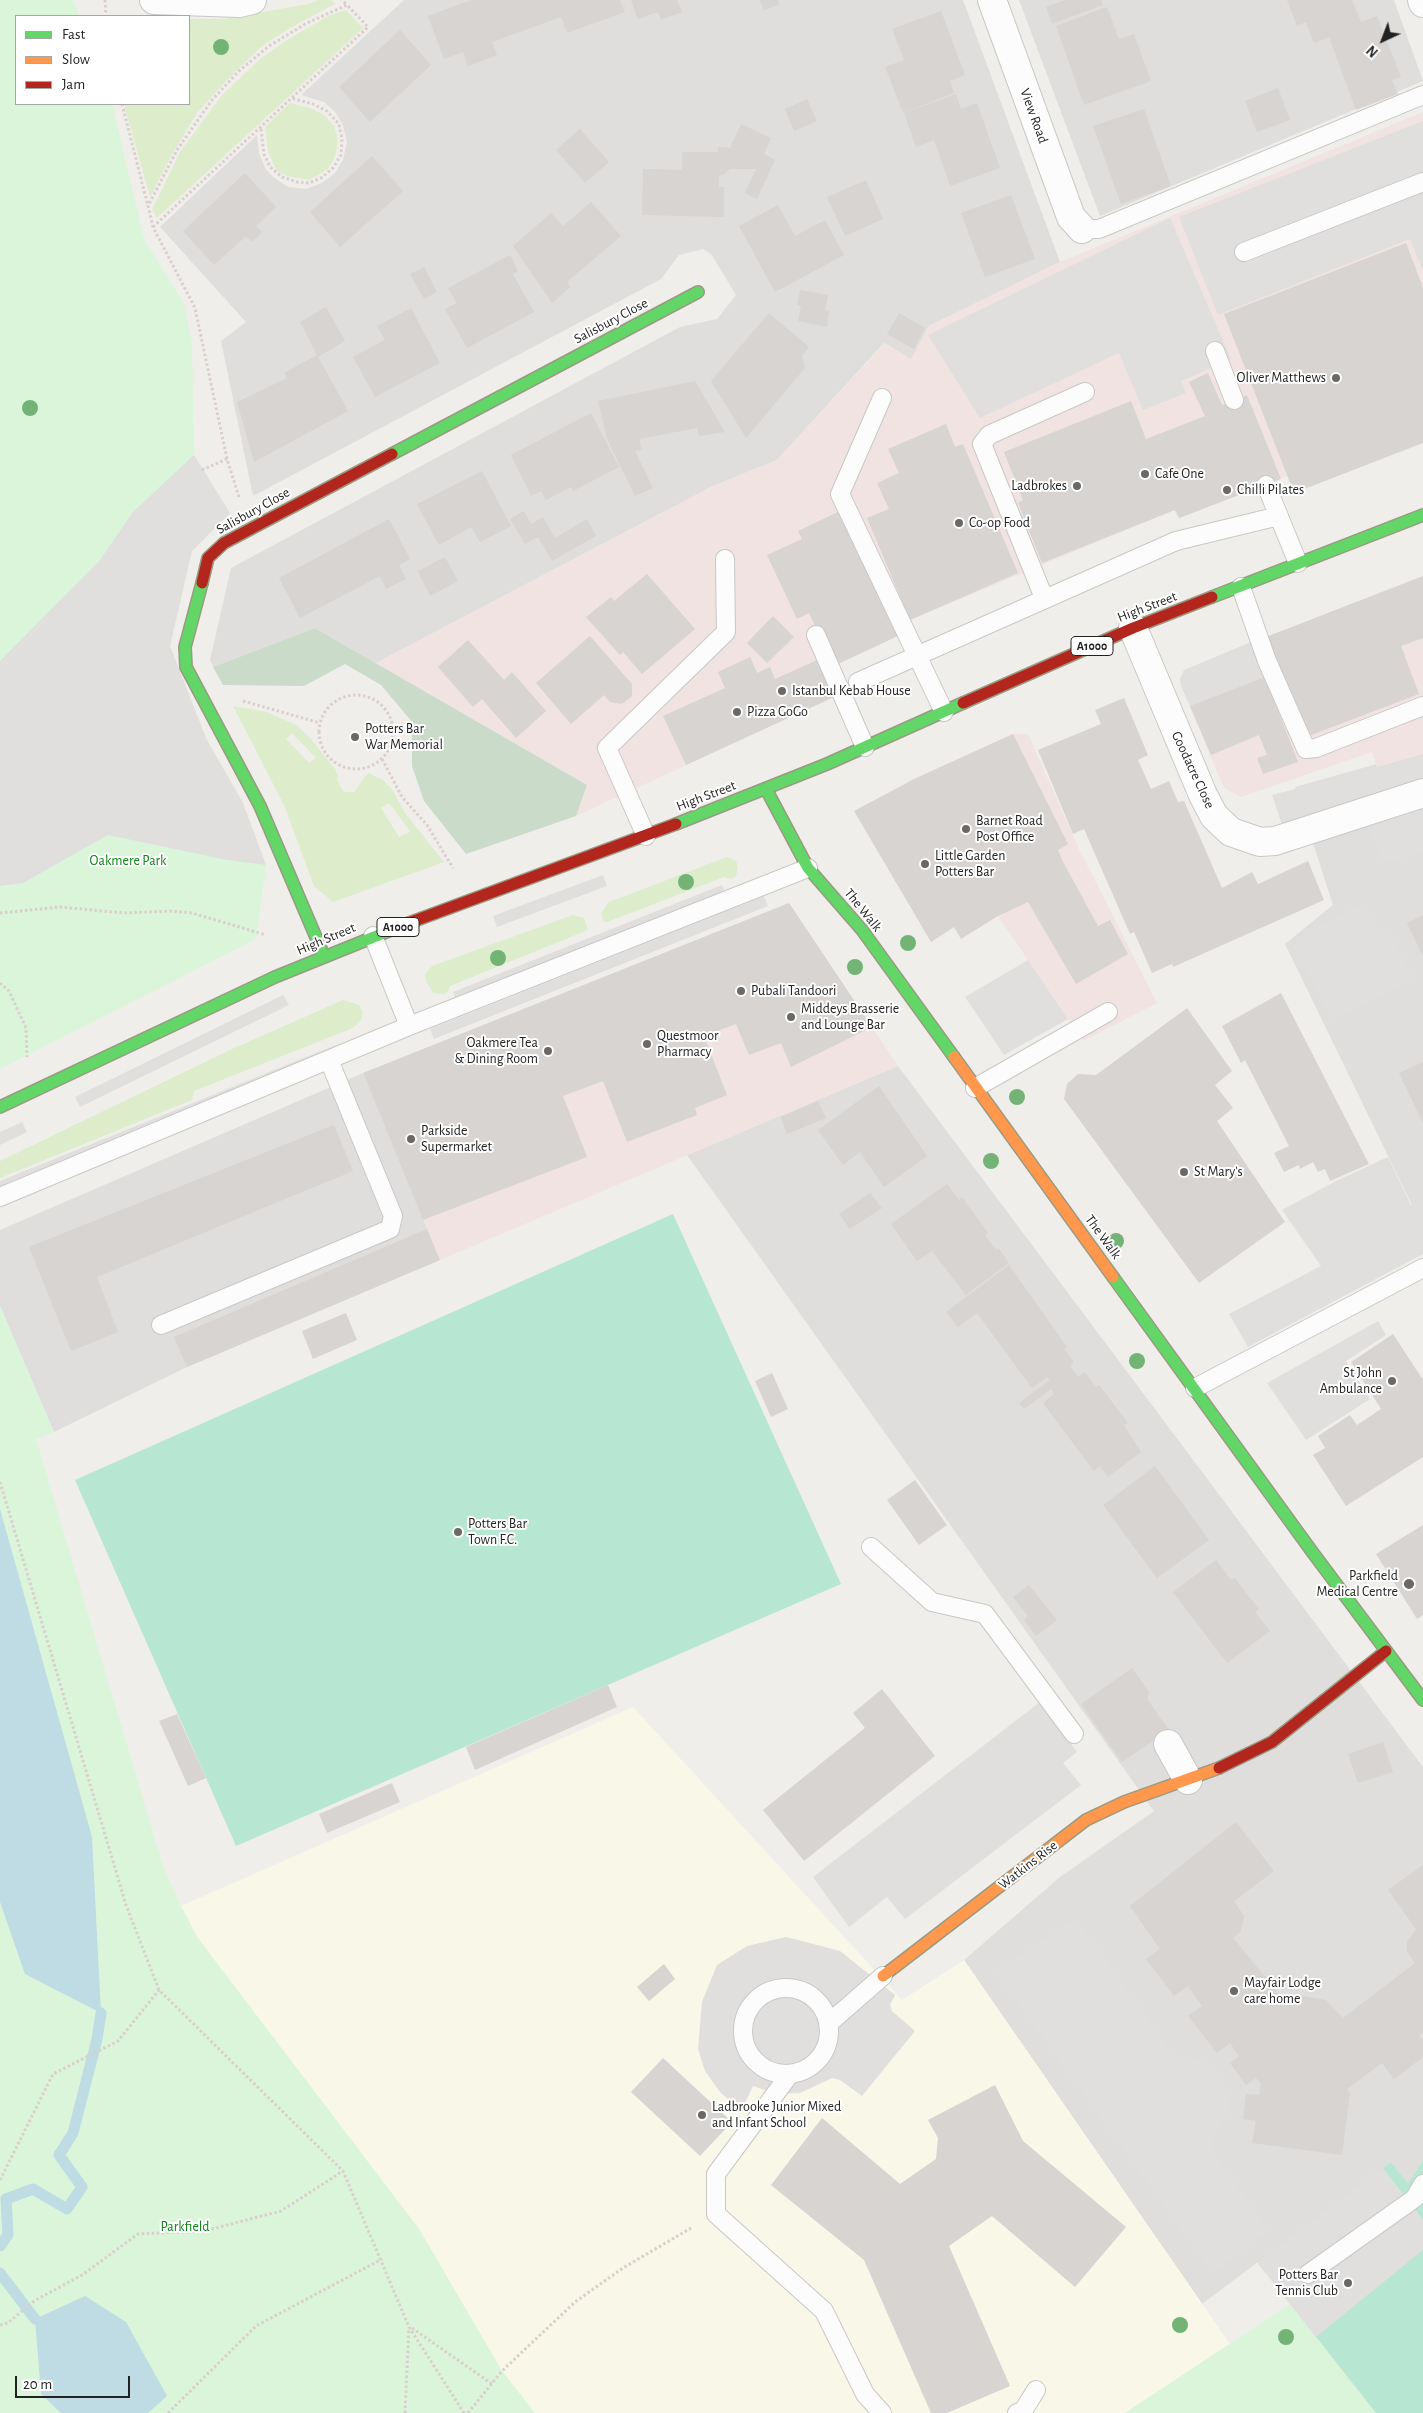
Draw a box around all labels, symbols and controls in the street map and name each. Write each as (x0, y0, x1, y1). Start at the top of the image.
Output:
legend (15, 15, 190, 105)
north arrow (1358, 15, 1408, 65)
text: Fast (62, 27, 85, 42)
text: N (1364, 43, 1381, 59)
text: Slow (62, 52, 90, 67)
text: Jam (62, 77, 85, 92)
street label: View Road (1016, 86, 1052, 146)
street label: Salisbury Close (571, 295, 651, 347)
place label: Oliver Matthews (1237, 370, 1326, 386)
marker: Oliver Matthews (1330, 372, 1342, 384)
place label: Cafe One (1155, 466, 1204, 482)
marker: Cafe One (1139, 468, 1151, 480)
place label: Ladbrokes (1011, 478, 1067, 494)
marker: Ladbrokes (1071, 480, 1083, 492)
place label: Chilli Pilates (1237, 482, 1304, 498)
street label: Salisbury Close (213, 484, 293, 538)
marker: Chilli Pilates (1221, 484, 1233, 496)
place label: Co-op Food (969, 515, 1030, 531)
marker: Co-op Food (953, 517, 965, 529)
street label: High Street (1115, 588, 1179, 626)
road number: A1000 (1071, 636, 1113, 656)
place label: Istanbul Kebab House (792, 683, 911, 699)
marker: Istanbul Kebab House (776, 685, 788, 697)
place label: Pizza GoGo (747, 704, 808, 720)
marker: Pizza GoGo (731, 706, 743, 718)
place label: Potters Bar War Memorial (365, 721, 443, 754)
street label: Goodacre Close (1168, 729, 1218, 811)
marker: Potters Bar War Memorial (349, 731, 361, 743)
street label: High Street (674, 777, 738, 815)
place label: Barnet Road Post Office (976, 813, 1043, 846)
marker: Barnet Road Post Office (960, 823, 972, 835)
place label: Little Garden Potters Bar (935, 848, 1005, 880)
park label: Oakmere Park (90, 853, 166, 869)
marker: Little Garden Potters Bar (919, 858, 931, 870)
street label: The Walk (840, 885, 886, 935)
road number: A1000 (377, 918, 419, 936)
street label: High Street (294, 919, 358, 959)
place label: Pubali Tandoori (751, 983, 836, 999)
marker: Pubali Tandoori (735, 985, 747, 997)
place label: Middeys Brasserie and Lounge Bar (801, 1001, 899, 1034)
marker: Middeys Brasserie and Lounge Bar (785, 1011, 797, 1023)
place label: Questmoor Pharmacy (657, 1028, 719, 1060)
place label: Oakmere Tea & Dining Room (455, 1035, 538, 1068)
marker: Questmoor Pharmacy (641, 1038, 653, 1050)
marker: Oakmere Tea & Dining Room (542, 1045, 554, 1057)
place label: Parkside Supermarket (421, 1123, 492, 1156)
marker: Parkside Supermarket (405, 1133, 417, 1145)
place label: St Mary's (1194, 1164, 1243, 1180)
marker: St Mary's (1178, 1166, 1190, 1178)
street label: The Walk (1081, 1212, 1125, 1262)
place label: St John Ambulance (1320, 1365, 1382, 1398)
marker: St John Ambulance (1386, 1375, 1398, 1387)
place label: Potters Bar Town F.C. (468, 1516, 527, 1548)
marker: Potters Bar Town F.C. (452, 1526, 464, 1538)
place label: Parkfield Medical Centre (1317, 1568, 1398, 1600)
marker: Parkfield Medical Centre (1402, 1577, 1416, 1591)
street label: Watkins Rise (995, 1837, 1061, 1893)
place label: Mayfair Lodge care home (1244, 1975, 1321, 2008)
marker: Mayfair Lodge care home (1228, 1985, 1240, 1997)
place label: Ladbrooke Junior Mixed and Infant School (712, 2099, 841, 2132)
marker: Ladbrooke Junior Mixed and Infant School (696, 2109, 708, 2121)
park label: Parkfield (160, 2219, 210, 2235)
place label: Potters Bar Tennis Club (1275, 2267, 1338, 2300)
marker: Potters Bar Tennis Club (1342, 2277, 1354, 2289)
scale bar (18, 2366, 132, 2398)
text: 20 m (23, 2377, 52, 2392)

